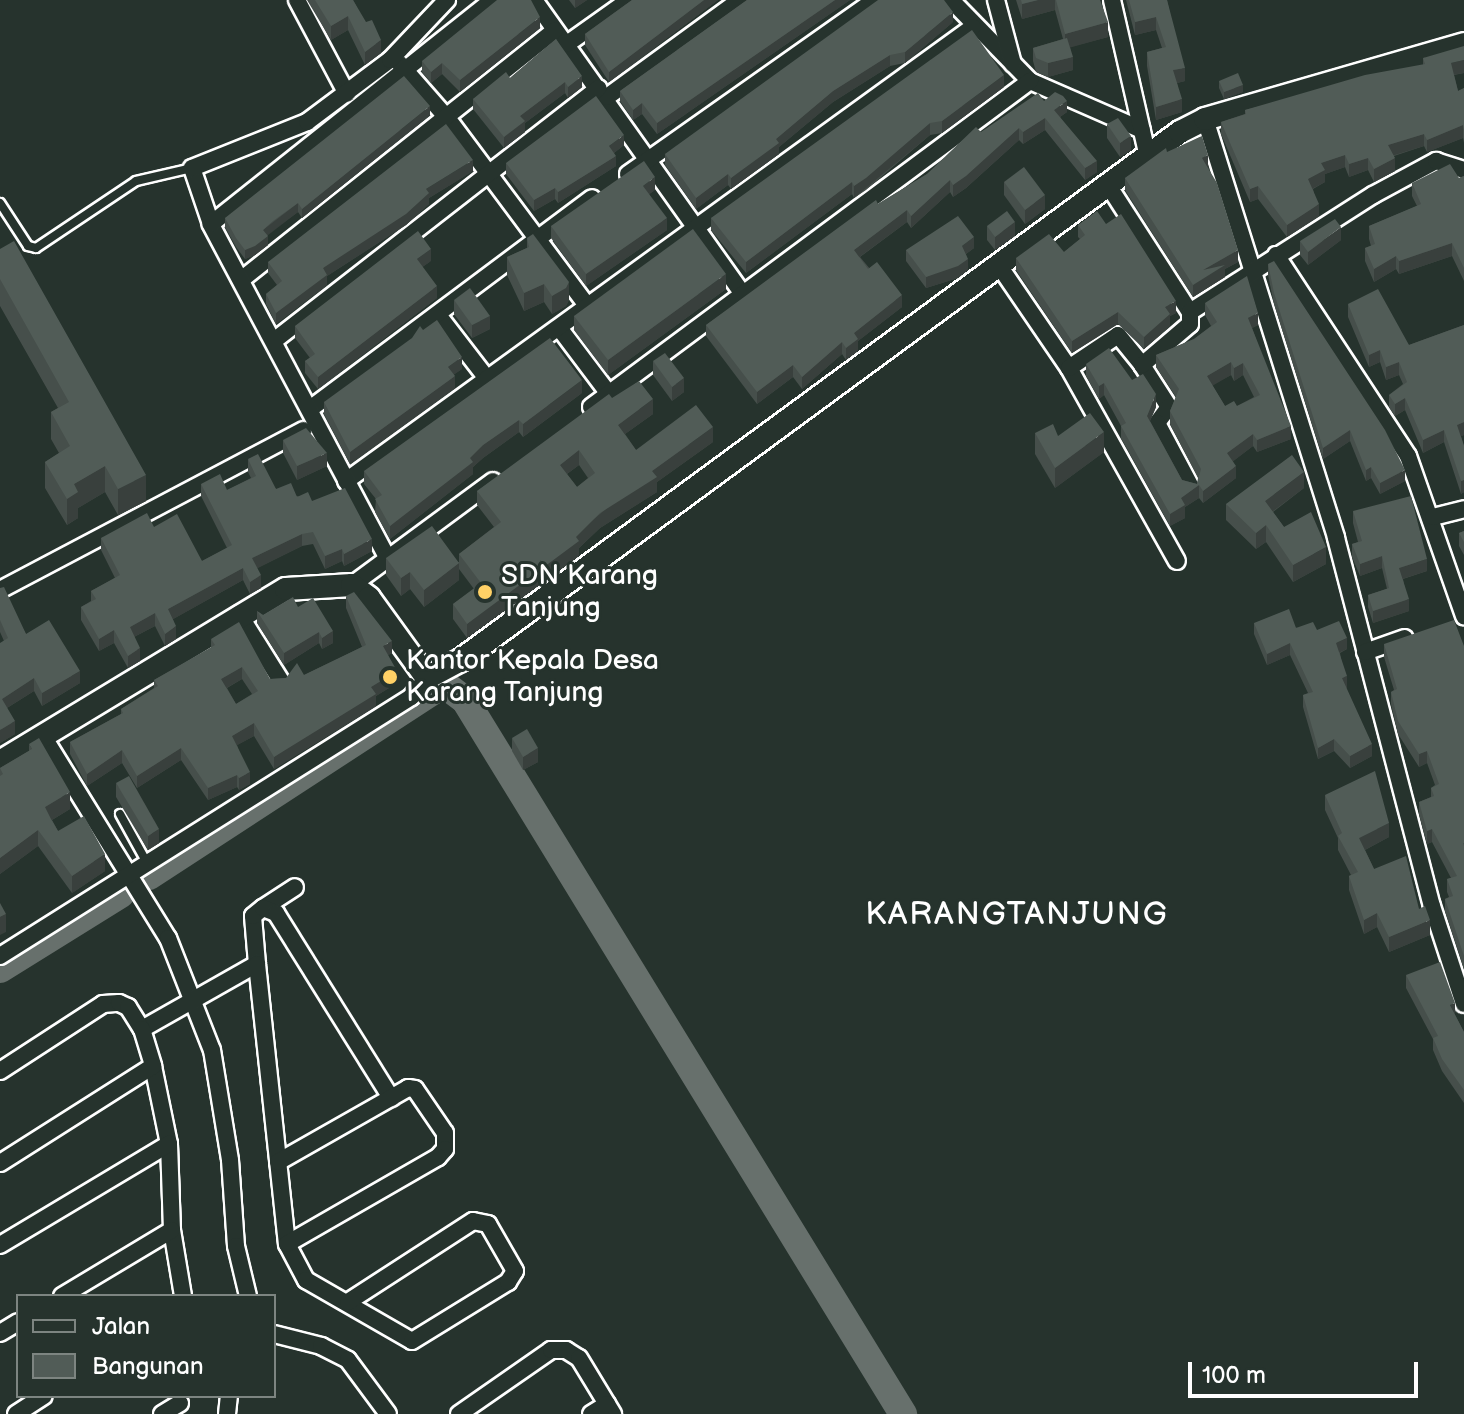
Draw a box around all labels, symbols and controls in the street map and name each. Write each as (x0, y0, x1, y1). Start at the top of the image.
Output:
place label: SDN Karang Tanjung (501, 559, 658, 625)
marker: SDN Karang Tanjung (476, 583, 494, 601)
place label: Kantor Kepala Desa Karang Tanjung (406, 644, 659, 710)
marker: Kantor Kepala Desa Karang Tanjung (381, 668, 399, 686)
district label: KARANGTANJUNG (865, 896, 1169, 934)
legend (16, 1294, 276, 1398)
text: Jalan (92, 1312, 150, 1341)
scale bar (1192, 1346, 1422, 1396)
text: Bangunan (92, 1352, 203, 1381)
text: 100 m (1202, 1361, 1266, 1390)

